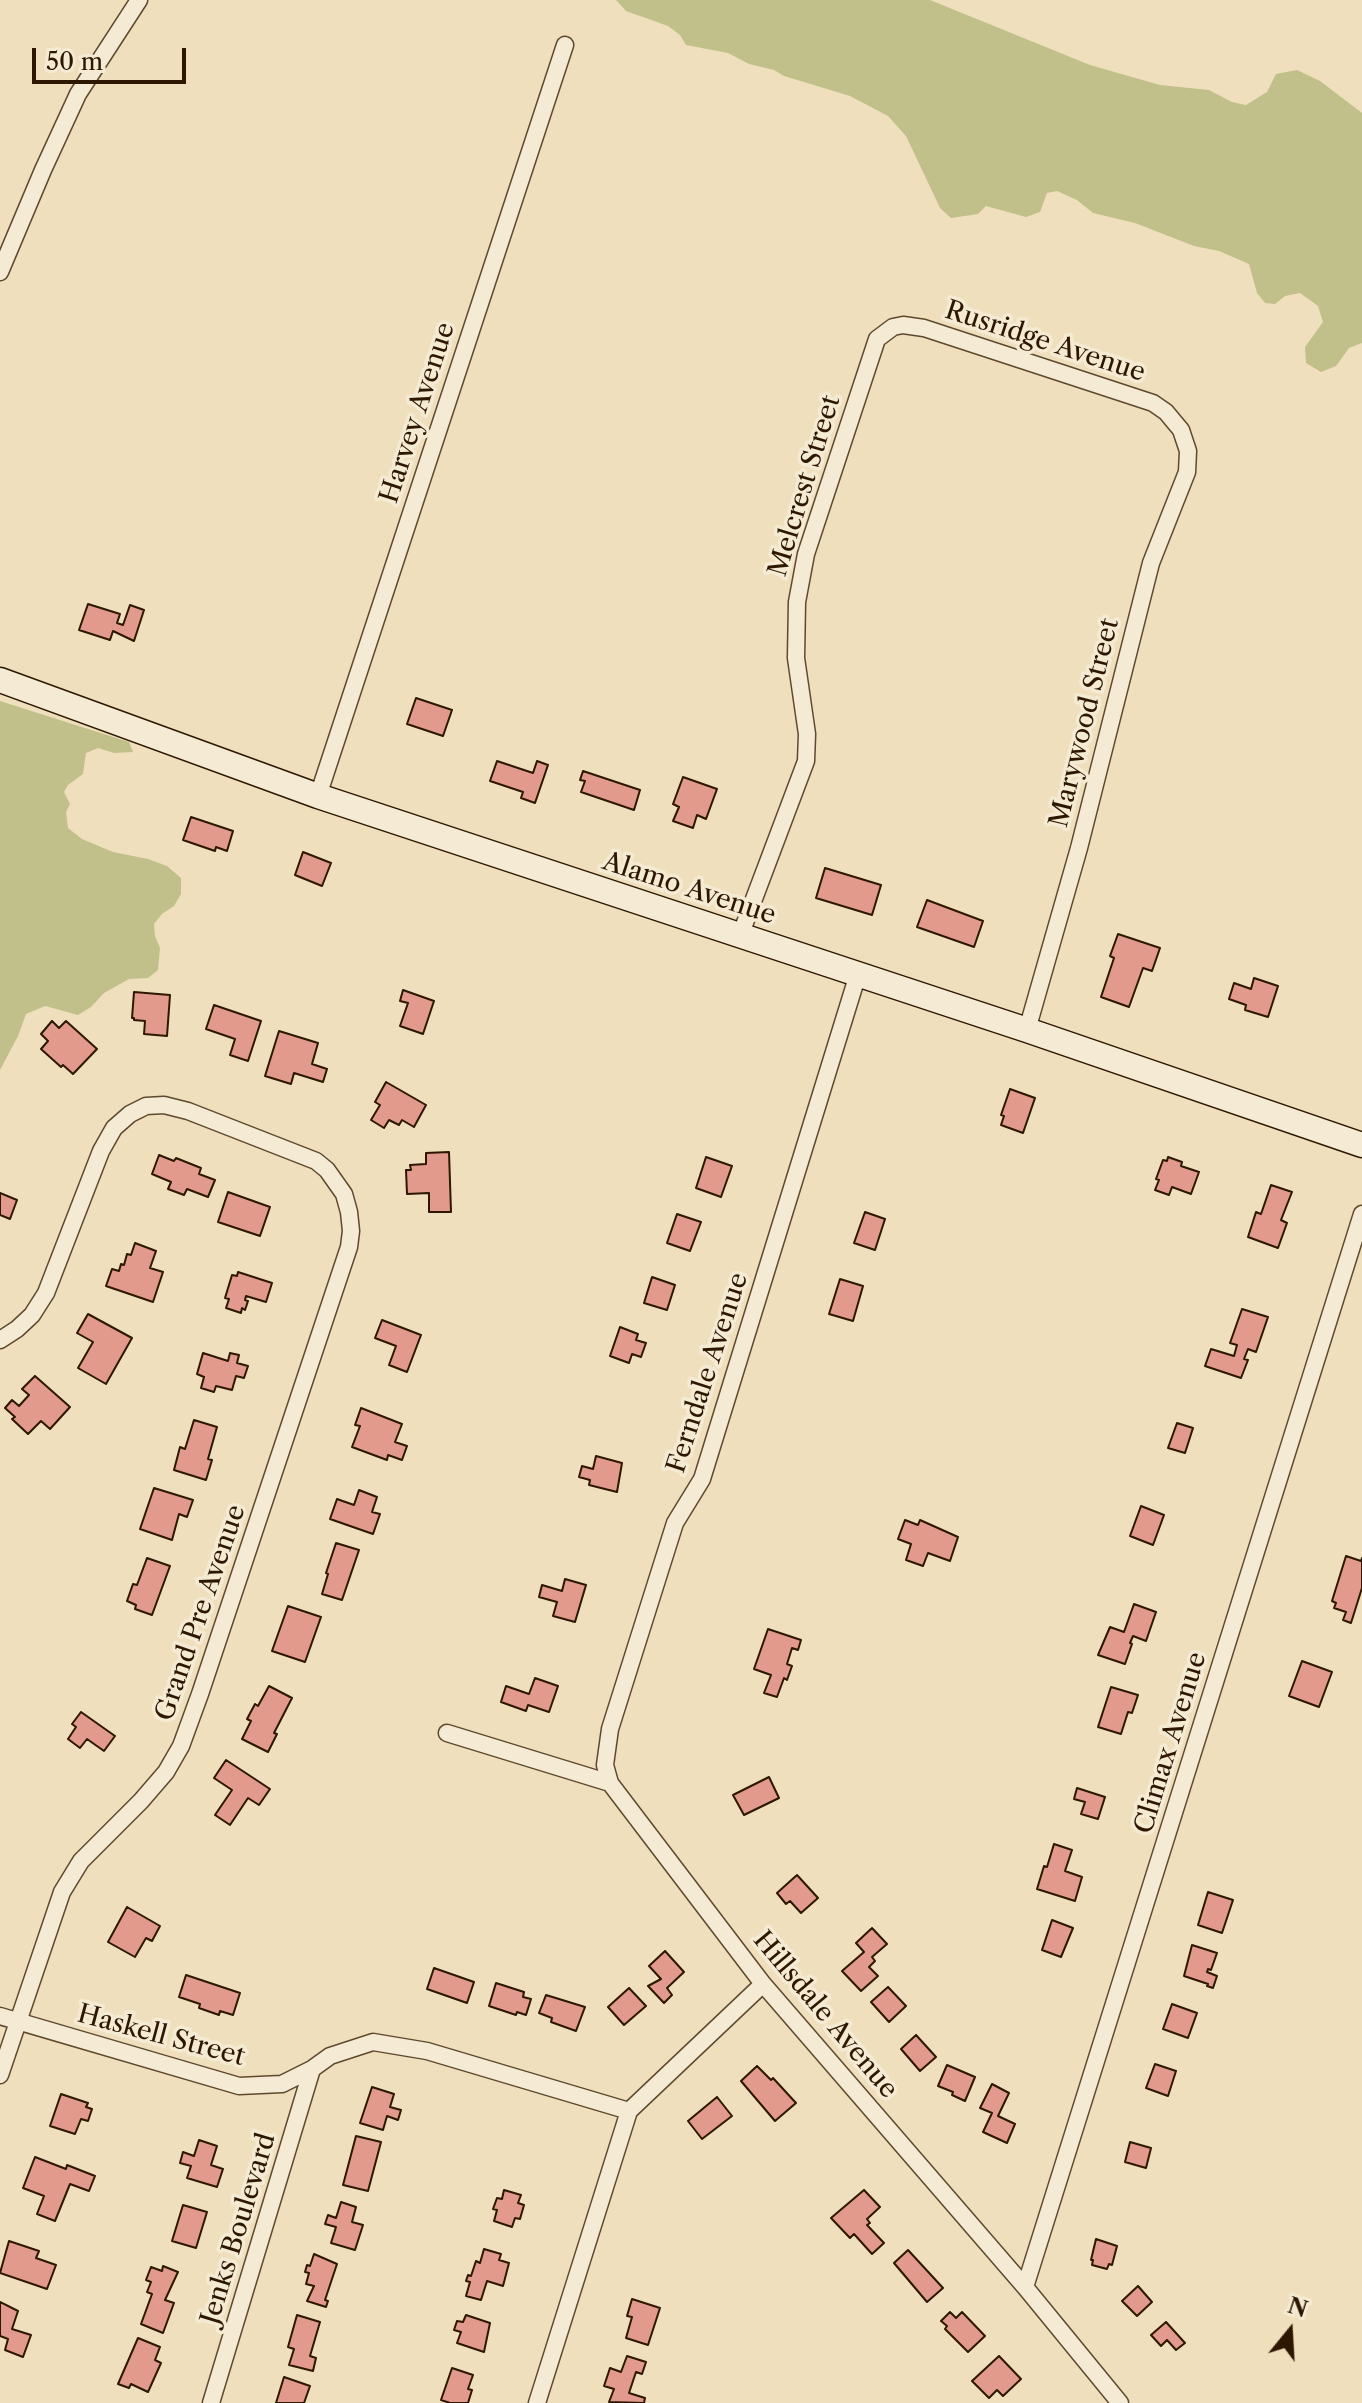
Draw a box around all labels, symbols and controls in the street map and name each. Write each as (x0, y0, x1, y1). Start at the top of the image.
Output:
scale bar (36, 32, 190, 82)
text: 50 m (46, 47, 103, 76)
street label: Rusridge Avenue (941, 295, 1149, 389)
street label: Harvey Avenue (374, 319, 462, 507)
street label: Melcrest Street (763, 392, 847, 580)
street label: Marywood Street (1044, 615, 1126, 831)
street label: Alamo Avenue (598, 846, 780, 932)
street label: Ferndale Avenue (661, 1269, 755, 1477)
street label: Grand Pre Avenue (149, 1501, 253, 1725)
street label: Climax Avenue (1129, 1648, 1213, 1838)
street label: Hillsdale Avenue (746, 1925, 904, 2105)
street label: Haskell Street (74, 1999, 248, 2073)
street label: Jenks Boulevard (195, 2130, 283, 2328)
north arrow (1250, 2291, 1330, 2371)
text: N (1284, 2292, 1311, 2323)

